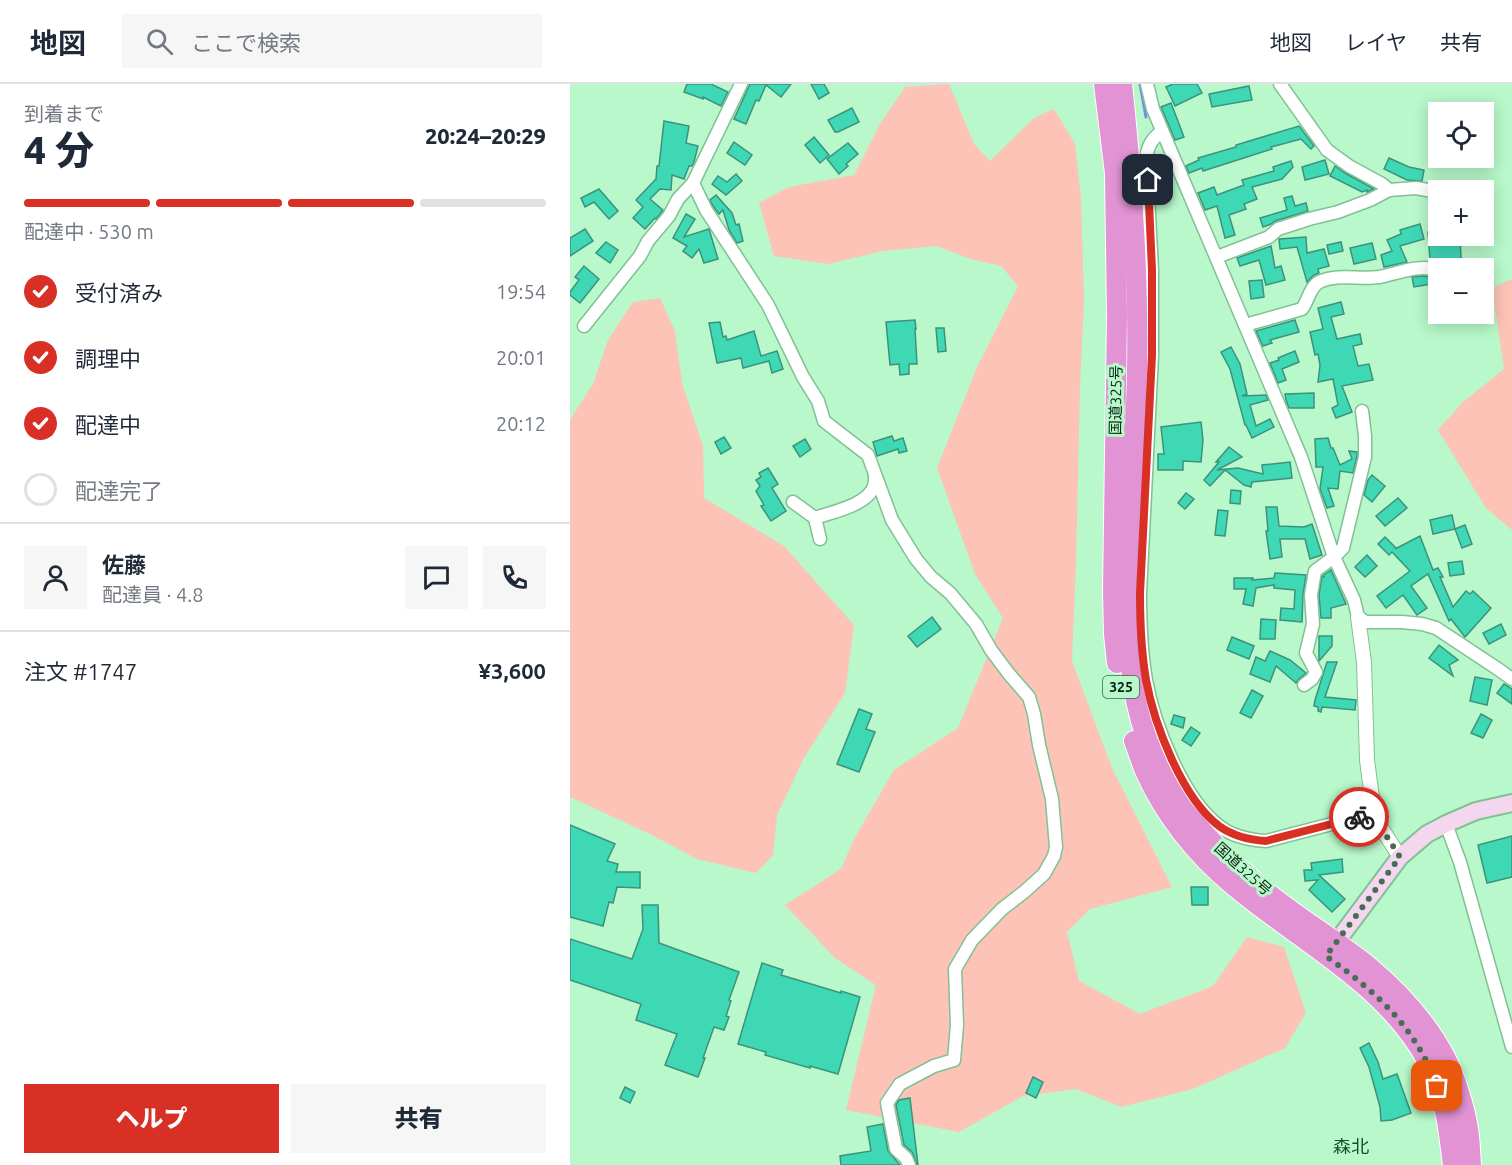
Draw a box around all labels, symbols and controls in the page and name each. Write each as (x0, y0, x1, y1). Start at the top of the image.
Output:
search box (122, 14, 542, 68)
icon: search (143, 25, 176, 58)
text: 地図 (30, 27, 86, 58)
text: ここで検索 (191, 30, 301, 55)
text: 地図 (1270, 30, 1312, 54)
text: レイヤ (1345, 30, 1407, 54)
text: 共有 (1440, 30, 1482, 54)
text: 到着まで (24, 102, 104, 125)
map controls (1428, 102, 1494, 324)
button: locate (1428, 102, 1494, 168)
text: 20:24–20:29 (425, 123, 546, 148)
text: 4 分 (24, 128, 94, 171)
pin (1122, 154, 1173, 205)
icon: home (1131, 163, 1164, 196)
button: + (1428, 180, 1494, 246)
text: 配達中 · 530 m (24, 220, 154, 243)
button: − (1428, 258, 1494, 324)
icon: check (24, 275, 57, 308)
text: 受付済み (75, 280, 163, 305)
text: 19:54 (496, 280, 546, 303)
icon: check (24, 341, 57, 374)
text: 調理中 (75, 346, 141, 371)
text: 20:01 (496, 346, 546, 369)
street label: 国道325号 (1106, 365, 1125, 435)
icon: check (24, 407, 57, 440)
text: 配達中 (75, 412, 141, 437)
text: 20:12 (496, 412, 546, 435)
text: 配達完了 (75, 478, 163, 503)
button: person (24, 546, 87, 609)
button: chat (405, 546, 468, 609)
button: phone (483, 546, 546, 609)
text: 佐藤 (102, 552, 146, 577)
text: 配達員 · 4.8 (102, 583, 204, 606)
text: ¥3,600 (479, 658, 546, 683)
text: 注文 #1747 (24, 659, 137, 684)
road number: 325 (1103, 676, 1139, 698)
courier (1329, 787, 1389, 847)
icon: bike (1343, 801, 1376, 834)
street label: 国道325号 (1211, 839, 1275, 898)
pin (1411, 1060, 1462, 1111)
icon: bag (1420, 1069, 1453, 1102)
button: ヘルプ (24, 1084, 279, 1153)
button: 共有 (291, 1084, 546, 1153)
district label: 森北 (1333, 1136, 1369, 1156)

